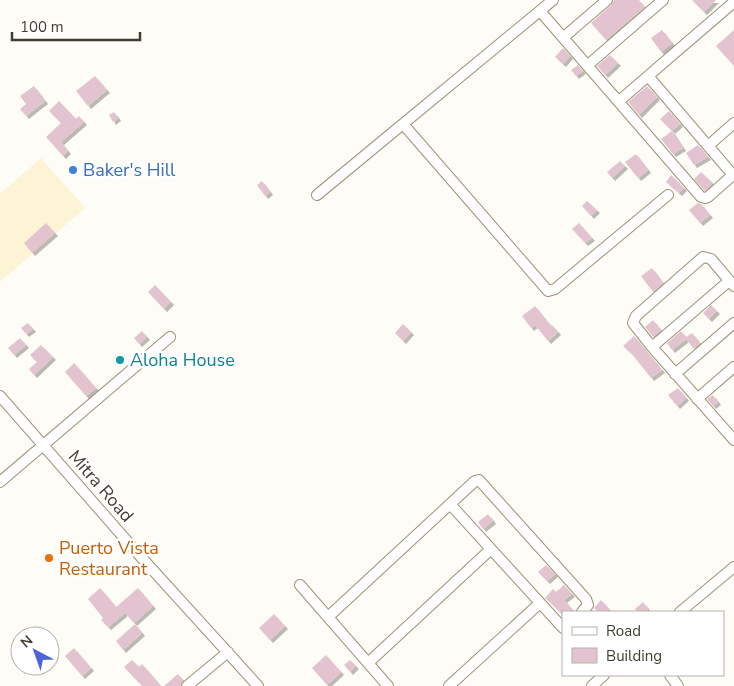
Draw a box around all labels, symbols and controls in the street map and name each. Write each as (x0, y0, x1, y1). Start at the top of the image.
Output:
scale bar (12, 10, 140, 42)
text: 100 m (20, 17, 64, 37)
place label: Baker's Hill (83, 158, 176, 182)
marker: Baker's Hill (67, 164, 79, 176)
place label: Aloha House (130, 348, 235, 372)
marker: Aloha House (114, 354, 126, 366)
street label: Mitra Road (63, 445, 139, 527)
place label: Puerto Vista Restaurant (59, 536, 159, 581)
marker: Puerto Vista Restaurant (43, 552, 55, 564)
legend (562, 611, 724, 676)
text: Road (606, 621, 641, 641)
north arrow (10, 626, 60, 676)
text: N (17, 631, 37, 652)
text: Building (606, 646, 662, 666)

